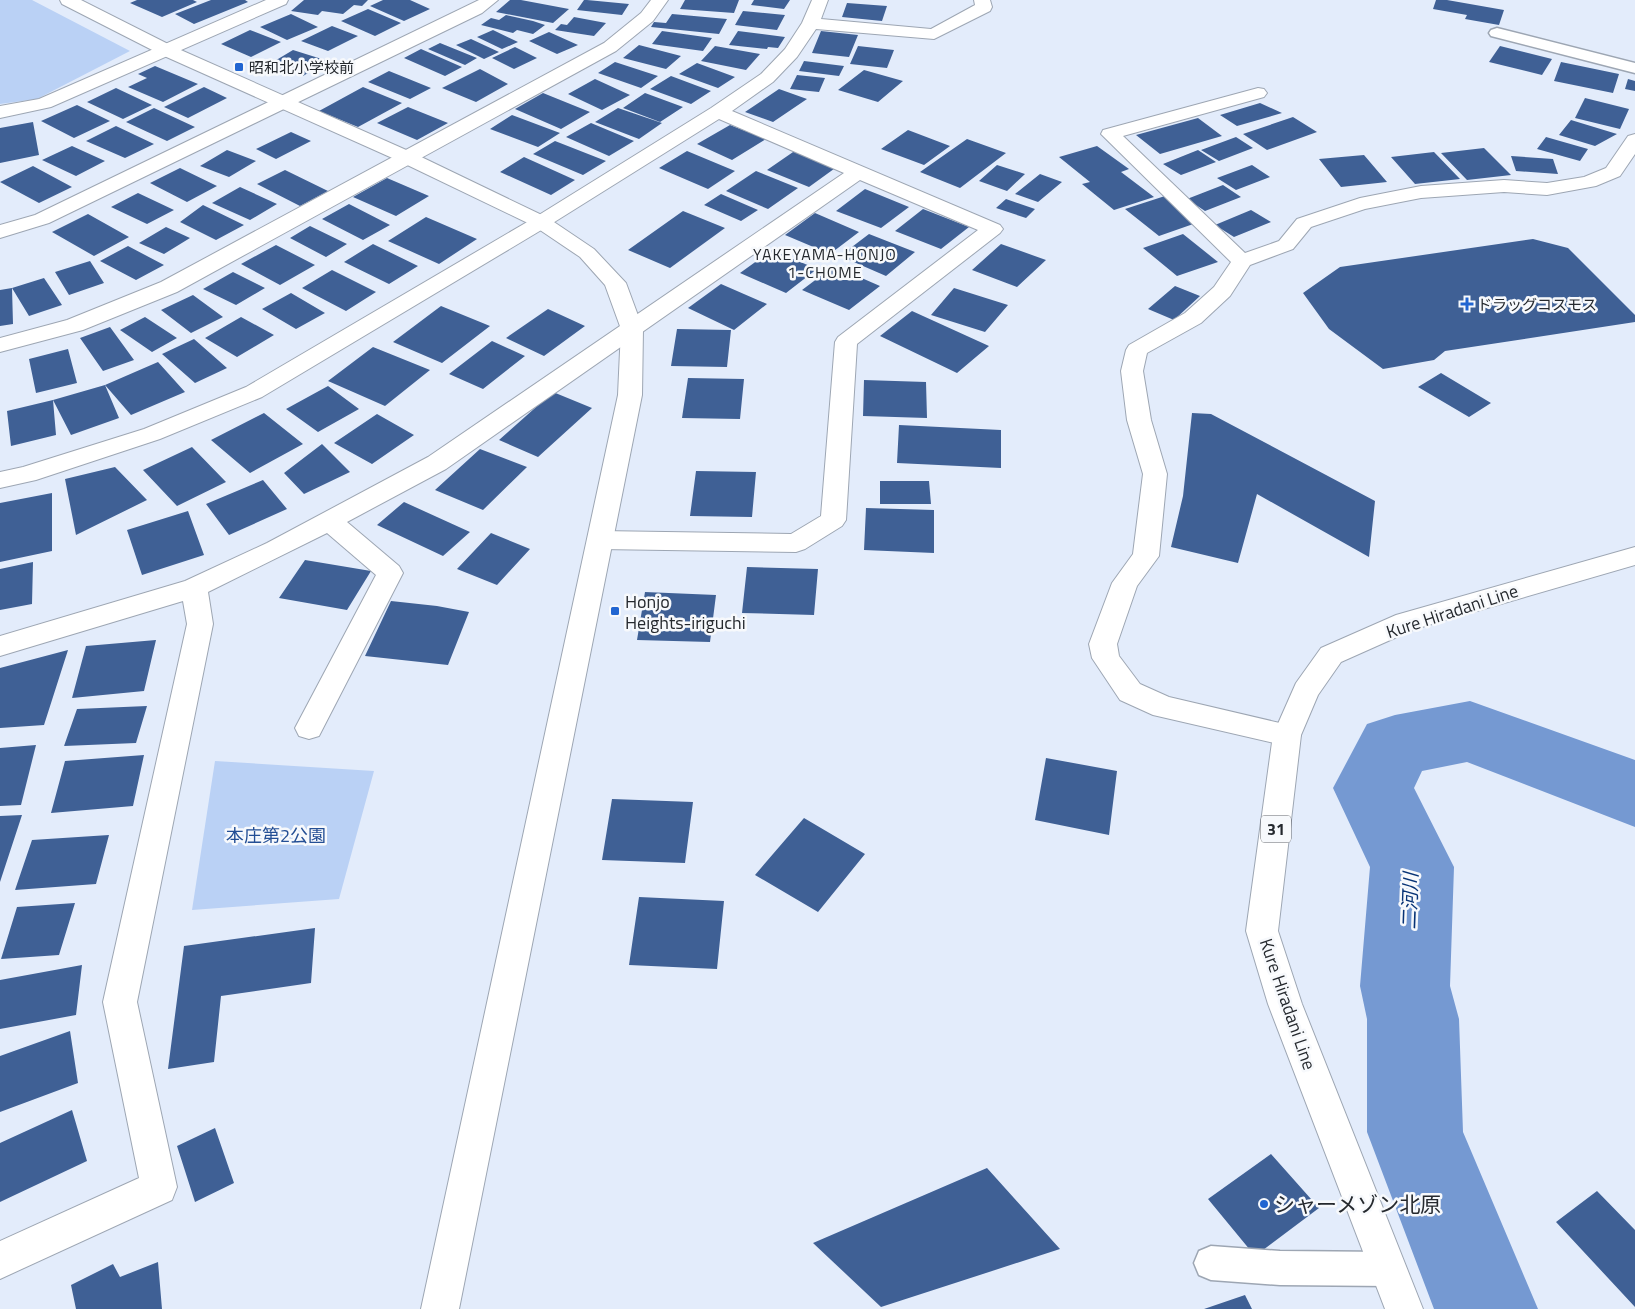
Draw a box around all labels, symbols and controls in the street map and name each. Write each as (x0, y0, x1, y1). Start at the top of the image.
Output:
place label: 昭和北小学校前 (249, 56, 354, 79)
marker: 昭和北小学校前 (233, 61, 245, 73)
district label: YAKEYAMA-HONJO 1-CHOME (753, 242, 897, 284)
place label: ドラッグコスモス (1477, 293, 1597, 316)
marker: ドラッグコスモス (1461, 298, 1473, 310)
street label: Kure Hiradani Line (1382, 577, 1522, 645)
place label: Honjo Heights-iriguchi (625, 588, 746, 636)
marker: Honjo Heights-iriguchi (609, 605, 621, 617)
road number: 31 (1261, 816, 1291, 842)
park label: 本庄第2公園 (226, 822, 326, 849)
water label: 二河川 (1394, 870, 1425, 930)
street label: Kure Hiradani Line (1253, 935, 1323, 1073)
place label: シャーメゾン北原 (1274, 1188, 1441, 1220)
marker: シャーメゾン北原 (1258, 1198, 1270, 1210)

